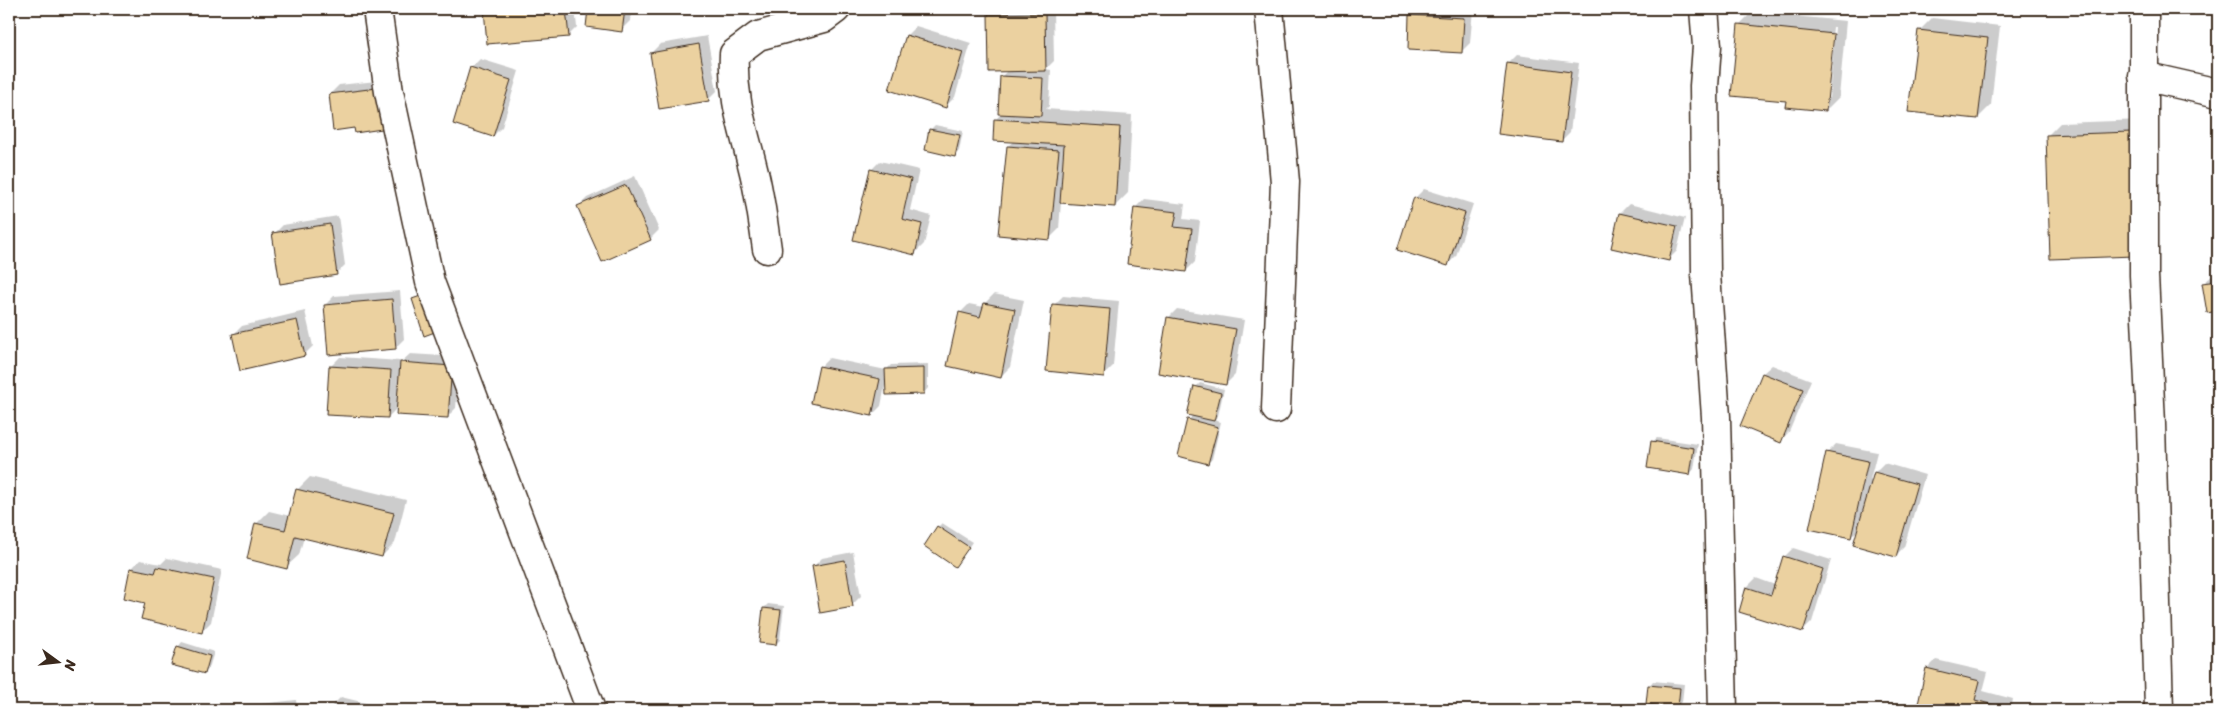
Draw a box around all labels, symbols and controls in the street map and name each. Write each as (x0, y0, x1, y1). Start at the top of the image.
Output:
north arrow (32, 636, 82, 686)
text: N (57, 656, 84, 673)

